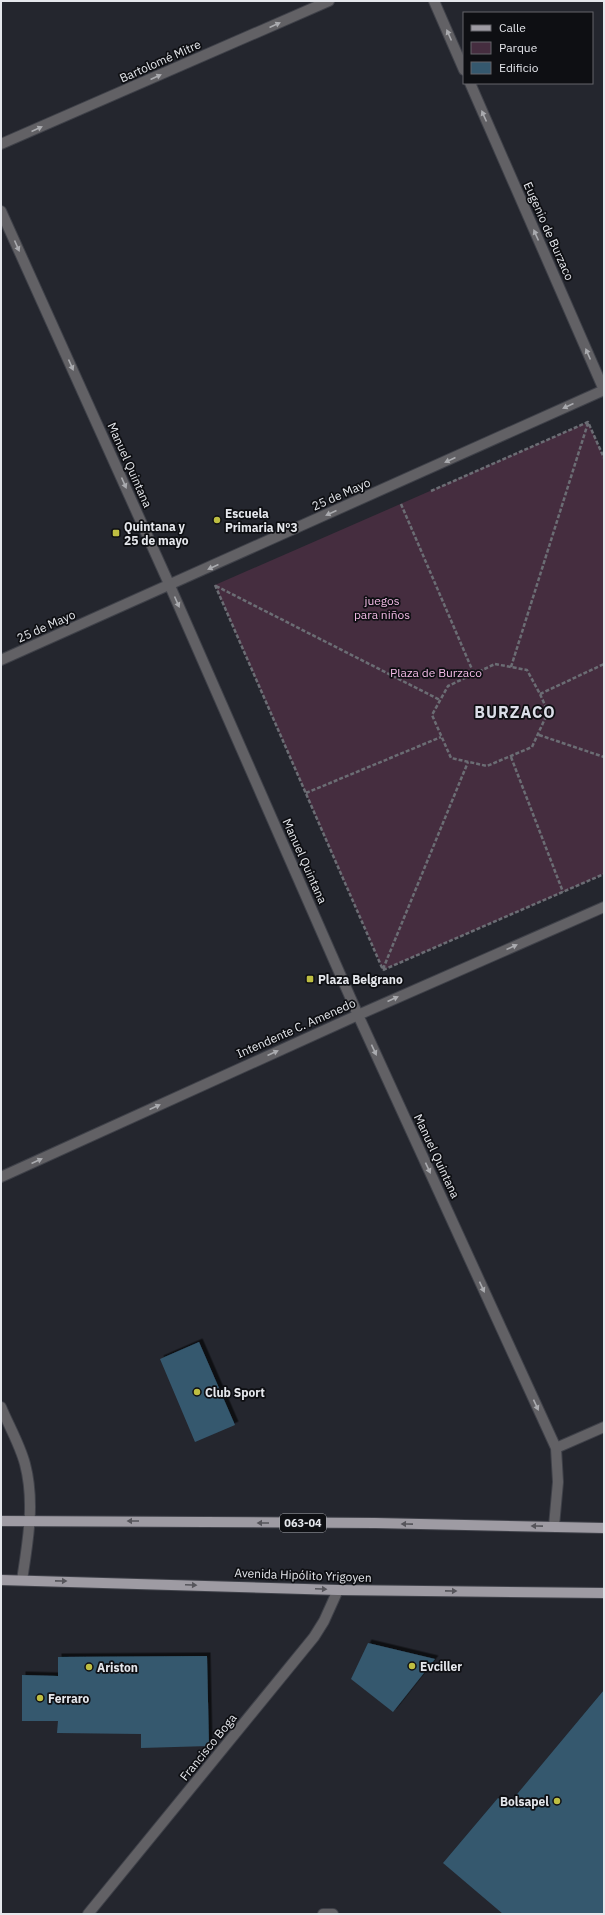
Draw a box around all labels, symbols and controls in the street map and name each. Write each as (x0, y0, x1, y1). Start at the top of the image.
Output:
legend (463, 12, 593, 84)
text: Calle (499, 20, 526, 35)
one-way arrow (269, 21, 281, 27)
one-way arrow (446, 30, 452, 41)
street label: Bartolomé Mitre (117, 36, 203, 86)
text: Parque (499, 40, 538, 55)
text: Edificio (499, 60, 539, 75)
one-way arrow (150, 73, 162, 79)
one-way arrow (481, 110, 487, 121)
one-way arrow (31, 126, 42, 132)
street label: Eugenio de Burzaco (521, 179, 578, 283)
one-way arrow (533, 229, 539, 241)
one-way arrow (14, 241, 20, 252)
one-way arrow (585, 348, 592, 360)
one-way arrow (68, 359, 74, 371)
one-way arrow (563, 403, 574, 409)
street label: Manuel Quintana (105, 420, 156, 510)
one-way arrow (444, 456, 456, 463)
street label: 25 de Mayo (309, 474, 373, 514)
one-way arrow (121, 477, 127, 489)
place label: Escuela Primaria Nº3 (225, 506, 298, 535)
one-way arrow (326, 510, 337, 516)
marker: Escuela Primaria Nº3 (212, 515, 222, 525)
place label: Quintana y 25 de mayo (124, 519, 189, 548)
marker: Quintana y 25 de mayo (111, 528, 121, 538)
one-way arrow (207, 563, 219, 570)
park label: juegos para niños (354, 593, 410, 622)
one-way arrow (175, 596, 181, 608)
street label: 25 de Mayo (14, 606, 78, 646)
park label: Plaza de Burzaco (390, 665, 482, 680)
district label: BURZACO (474, 702, 556, 722)
street label: Manuel Quintana (280, 816, 331, 906)
one-way arrow (507, 944, 518, 950)
place label: Plaza Belgrano (318, 972, 403, 987)
marker: Plaza Belgrano (305, 974, 315, 984)
street label: Intendente C. Amenedo (234, 995, 358, 1061)
one-way arrow (388, 996, 399, 1002)
one-way arrow (371, 1044, 377, 1056)
one-way arrow (268, 1050, 279, 1056)
one-way arrow (149, 1104, 160, 1110)
street label: Manuel Quintana (411, 1111, 463, 1201)
one-way arrow (31, 1157, 43, 1163)
one-way arrow (425, 1163, 431, 1174)
one-way arrow (479, 1281, 485, 1292)
place label: Club Sport (205, 1385, 265, 1400)
marker: Club Sport (192, 1387, 202, 1397)
one-way arrow (533, 1399, 539, 1410)
road number: 063-04 (280, 1514, 326, 1532)
one-way arrow (127, 1518, 139, 1525)
one-way arrow (256, 1520, 269, 1526)
one-way arrow (400, 1521, 413, 1527)
one-way arrow (530, 1523, 543, 1529)
street label: Avenida Hipólito Yrigoyen (234, 1565, 372, 1585)
one-way arrow (55, 1577, 67, 1584)
one-way arrow (185, 1582, 198, 1588)
one-way arrow (315, 1586, 327, 1593)
one-way arrow (445, 1588, 458, 1594)
place label: Evciller (420, 1659, 462, 1674)
place label: Ariston (97, 1660, 138, 1675)
marker: Evciller (407, 1661, 417, 1671)
marker: Ariston (84, 1662, 94, 1672)
place label: Ferraro (48, 1691, 90, 1706)
marker: Ferraro (35, 1693, 45, 1703)
street label: Francisco Boga (176, 1710, 240, 1783)
place label: Bolsapel (500, 1794, 549, 1809)
marker: Bolsapel (552, 1796, 562, 1806)

